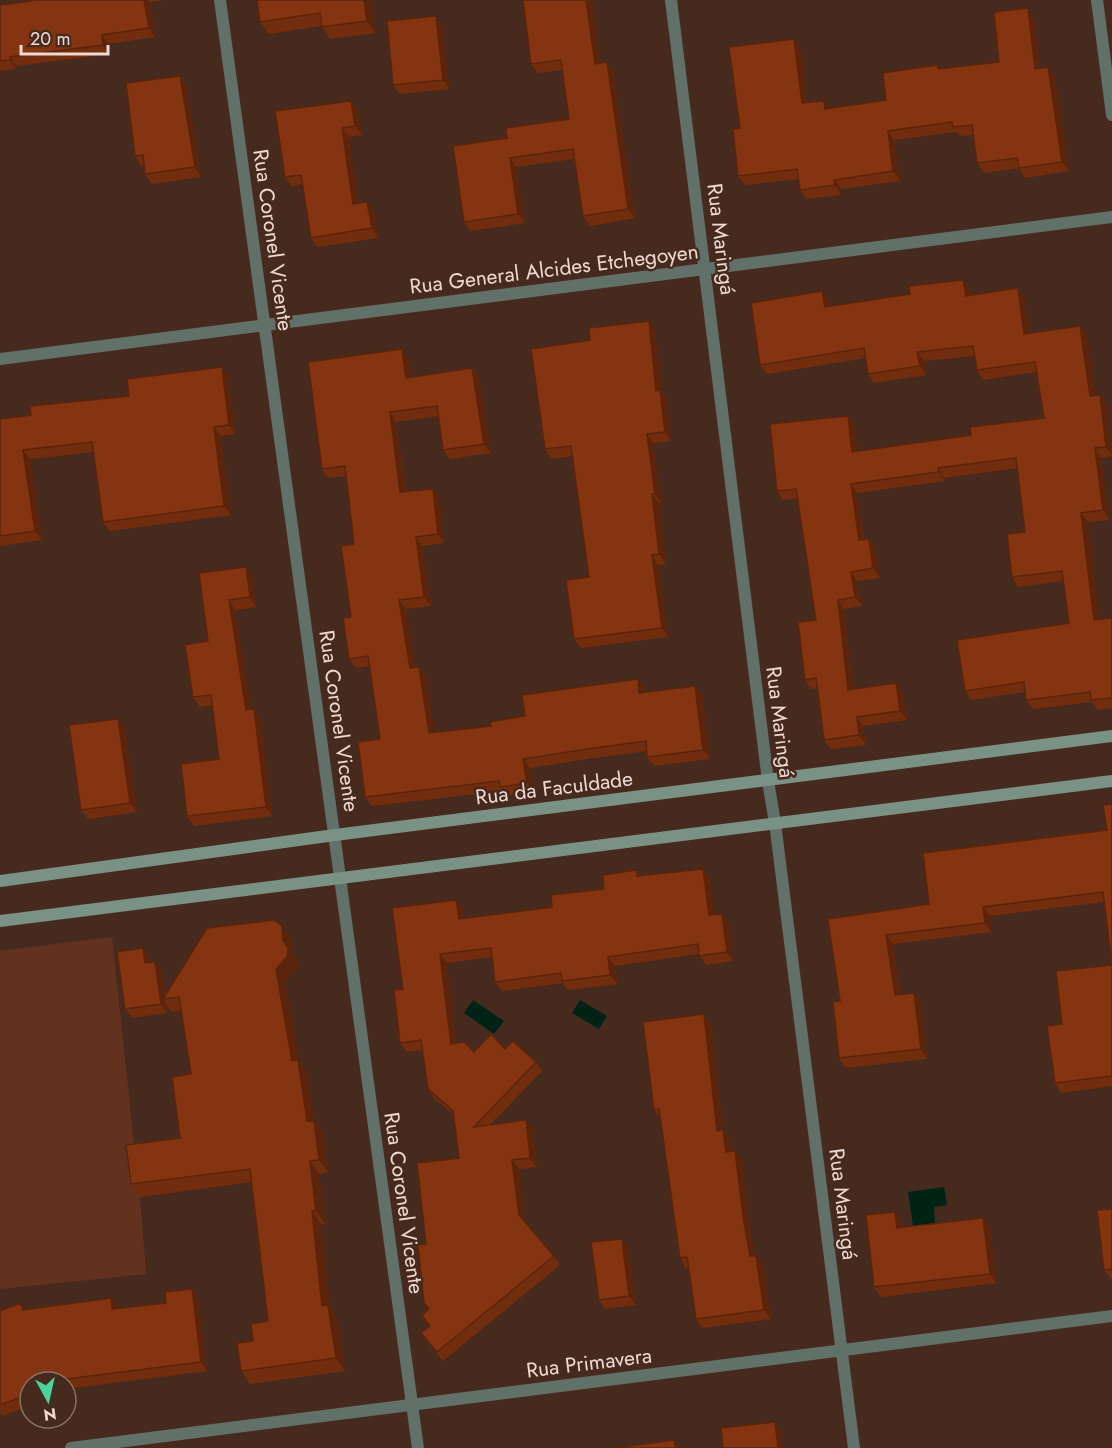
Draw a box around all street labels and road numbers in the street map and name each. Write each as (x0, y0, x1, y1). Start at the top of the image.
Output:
street label: Rua Coronel Vicente (245, 147, 301, 333)
street label: Rua Maringá (699, 182, 743, 296)
street label: Rua General Alcides Etchegoyen (408, 236, 700, 302)
street label: Rua Coronel Vicente (311, 628, 367, 814)
street label: Rua Maringá (758, 665, 802, 779)
street label: Rua da Faculdade (474, 763, 635, 813)
street label: Rua Coronel Vicente (376, 1110, 432, 1296)
street label: Rua Maringá (821, 1147, 865, 1261)
street label: Rua Primavera (524, 1340, 654, 1386)

